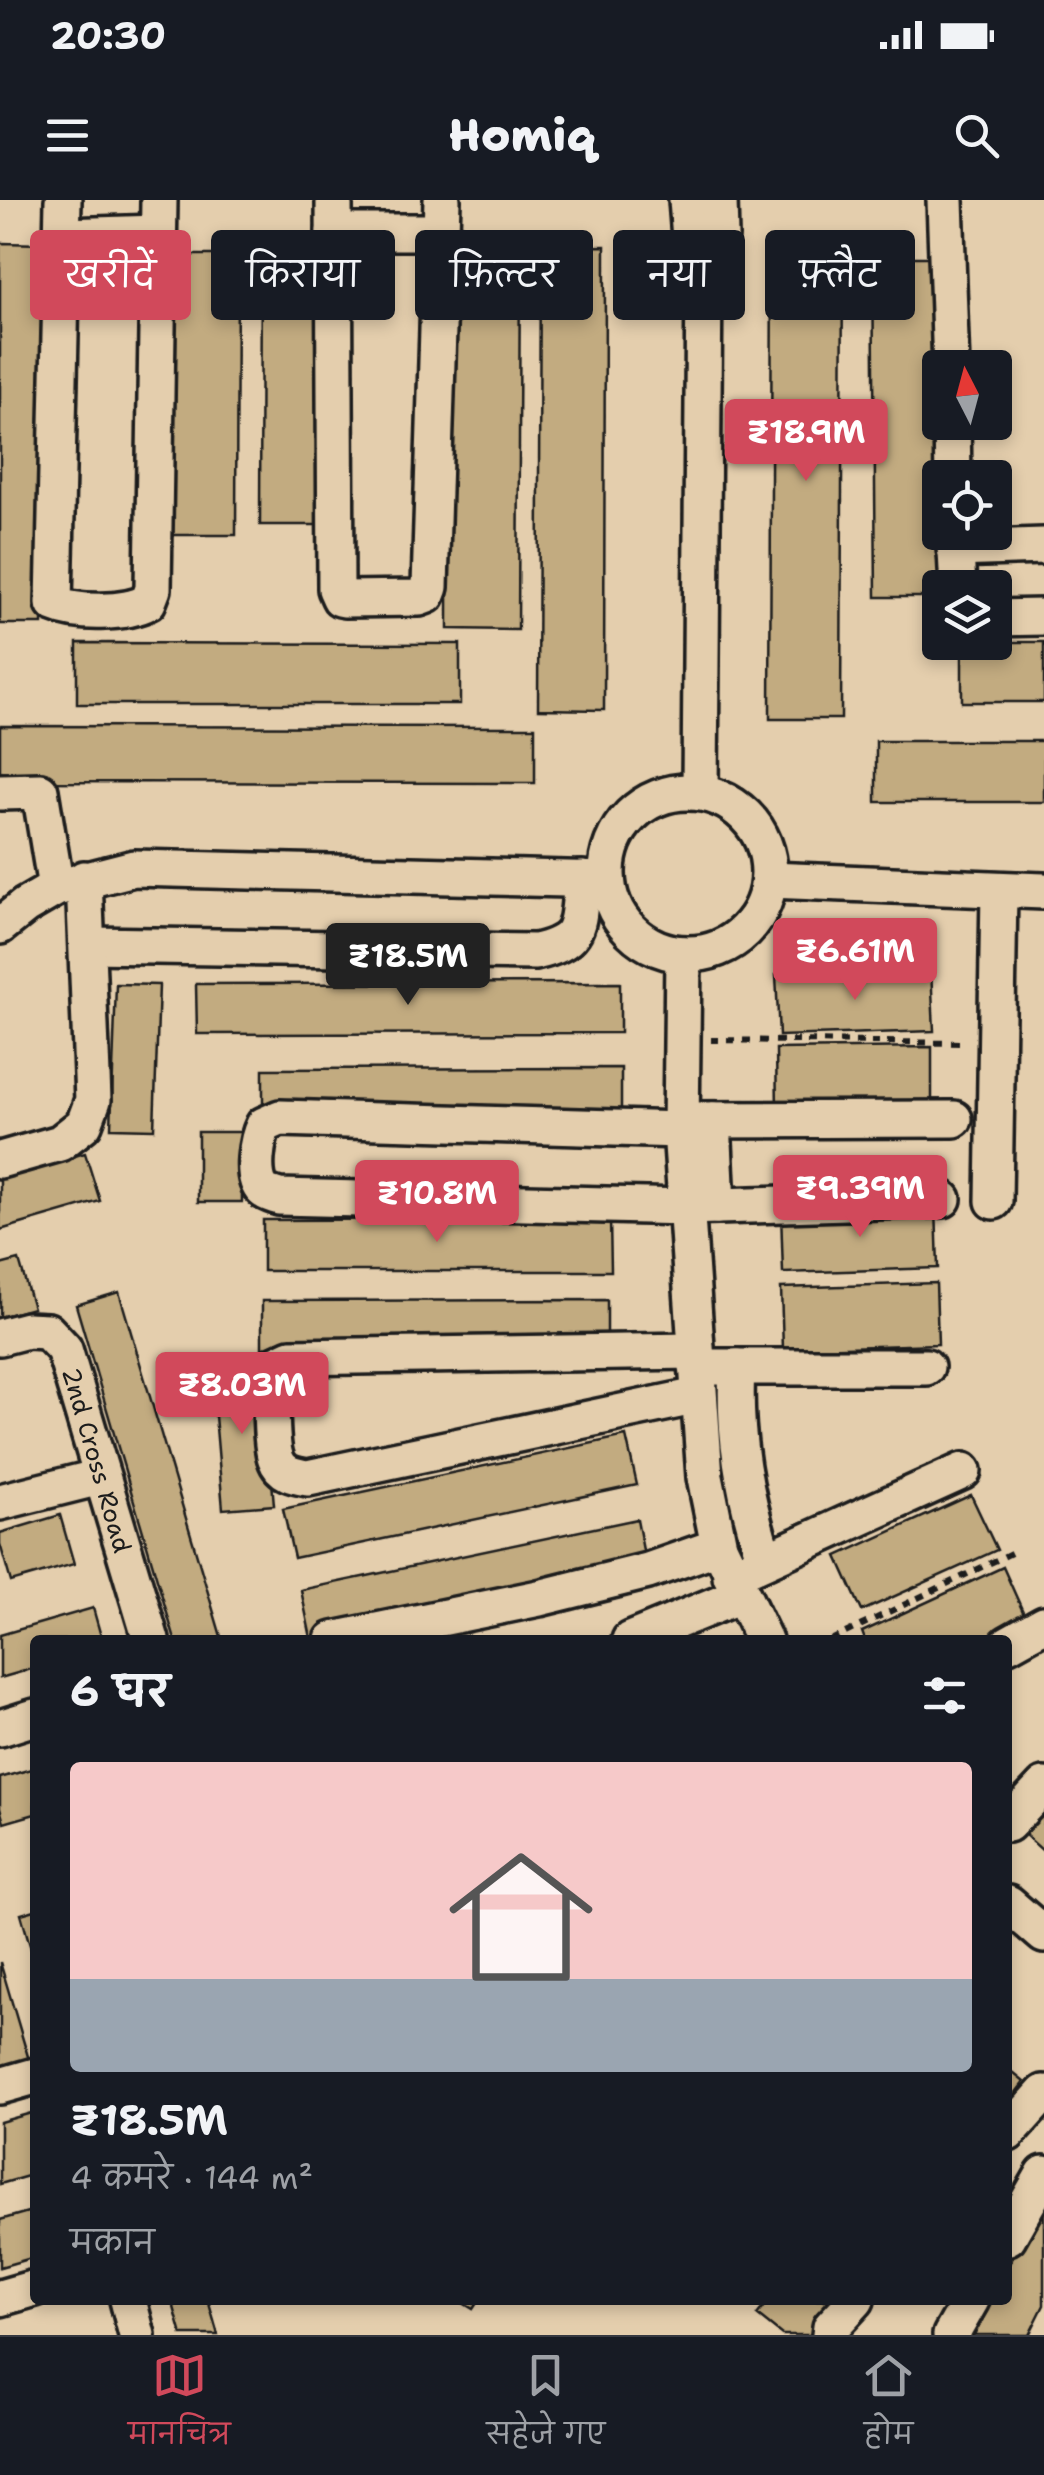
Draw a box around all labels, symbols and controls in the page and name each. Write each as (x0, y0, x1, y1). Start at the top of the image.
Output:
text: 20:30 (50, 10, 166, 61)
text: Homiq (448, 105, 596, 165)
icon: menu (40, 108, 95, 163)
icon: search (949, 108, 1004, 163)
chip: खरीदें (30, 230, 191, 320)
chip: किराया (211, 230, 395, 320)
chip: फ़िल्टर (415, 230, 593, 320)
chip: नया (613, 230, 745, 320)
chip: फ़्लैट (765, 230, 915, 320)
north arrow (922, 350, 1012, 440)
map controls (922, 350, 1012, 660)
pin: ₹18.9M (725, 399, 887, 484)
text: ₹18.9M (747, 410, 865, 453)
button: locate (922, 460, 1012, 550)
button: layers (922, 570, 1012, 660)
pin: ₹6.61M (774, 918, 936, 1003)
pin: ₹18.5M (327, 923, 489, 1008)
text: ₹6.61M (795, 929, 915, 972)
text: ₹18.5M (348, 934, 468, 977)
pin: ₹9.39M (779, 1155, 941, 1240)
pin: ₹10.8M (356, 1160, 518, 1245)
text: ₹9.39M (795, 1166, 925, 1209)
text: ₹10.8M (377, 1171, 497, 1214)
pin: ₹8.03M (161, 1352, 323, 1437)
street label: 2nd Cross Road (54, 1363, 140, 1557)
text: ₹8.03M (178, 1363, 306, 1406)
text: 6 घर (70, 1663, 170, 1719)
icon: filters (917, 1668, 972, 1723)
icon: home (431, 1827, 611, 2007)
text: ₹18.5M (70, 2092, 228, 2148)
text: 4 कमरे · 144 m² (70, 2156, 313, 2199)
text: मकान (70, 2221, 155, 2264)
tab: मानचित्र (128, 2348, 231, 2465)
tab: सहेजे गए (487, 2348, 605, 2465)
tab: होम (861, 2348, 916, 2465)

